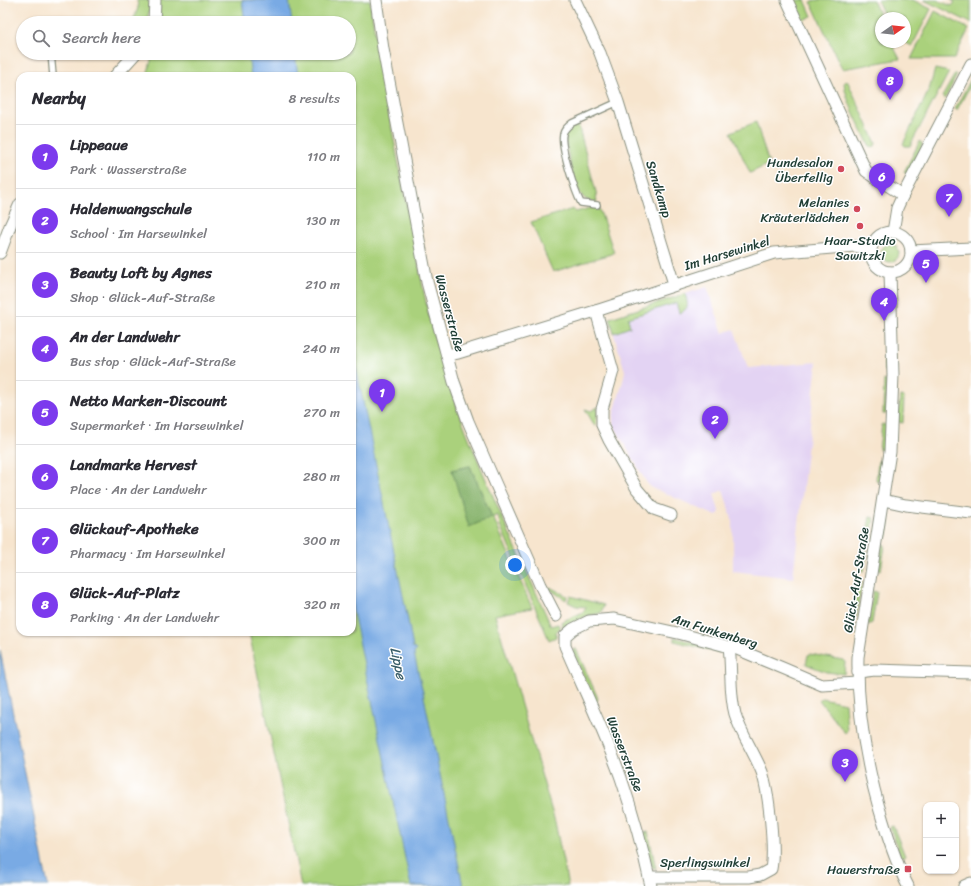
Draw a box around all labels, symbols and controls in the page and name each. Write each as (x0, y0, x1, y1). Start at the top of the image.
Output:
north arrow (875, 12, 911, 48)
search box (16, 16, 356, 60)
text: Search here (62, 25, 141, 51)
icon: search (30, 27, 52, 49)
pin: 8 (877, 67, 903, 100)
text: Nearby (32, 83, 86, 113)
text: 8 results (288, 87, 340, 110)
text: Lippeaue (70, 132, 128, 158)
text: 1 (42, 145, 48, 168)
text: 110 m (307, 145, 340, 168)
place label: Hundesalon Überfellig (767, 151, 833, 189)
text: Park · Wasserstraße (70, 158, 187, 181)
street label: Sandkamp (639, 158, 679, 221)
pin: 6 (869, 163, 895, 196)
marker: Hundesalon Überfellig (836, 164, 846, 174)
pin: 7 (936, 184, 962, 217)
place label: Melanies Kräuterlädchen (761, 191, 850, 229)
text: Haldenwangschule (70, 196, 192, 222)
marker: Melanies Kräuterlädchen (852, 204, 862, 214)
text: 2 (41, 209, 49, 232)
text: 130 m (306, 209, 340, 232)
marker: Haar-Studio Sawitzki (855, 221, 865, 231)
text: School · Im Harsewinkel (70, 222, 207, 245)
street label: Im Harsewinkel (680, 229, 773, 277)
place label: Haar-Studio Sawitzki (824, 229, 896, 267)
pin: 5 (913, 250, 939, 283)
text: Beauty Loft by Agnes (70, 260, 212, 286)
street label: Wasserstraße (429, 272, 472, 355)
text: 3 (41, 273, 49, 296)
text: 210 m (305, 273, 340, 296)
text: Shop · Glück-Auf-Straße (70, 286, 215, 309)
pin: 4 (871, 288, 897, 321)
text: An der Landwehr (70, 324, 180, 350)
text: 4 (41, 337, 49, 360)
text: 240 m (303, 337, 340, 360)
text: Bus stop · Glück-Auf-Straße (70, 350, 236, 373)
pin: 1 (369, 379, 395, 412)
text: Netto Marken-Discount (70, 388, 227, 414)
text: 5 (41, 401, 49, 424)
text: 270 m (303, 401, 340, 424)
pin: 2 (702, 406, 728, 439)
text: Supermarket · Im Harsewinkel (70, 414, 243, 437)
text: Landmarke Hervest (70, 452, 197, 478)
text: 6 (41, 465, 49, 488)
text: 280 m (303, 465, 340, 488)
text: Place · An der Landwehr (70, 478, 206, 501)
text: Glückauf-Apotheke (70, 516, 199, 542)
street label: Glück-Auf-Straße (836, 526, 876, 634)
text: 7 (41, 529, 49, 552)
text: 300 m (303, 529, 340, 552)
text: Pharmacy · Im Harsewinkel (70, 542, 225, 565)
your location (505, 555, 525, 575)
text: Glück-Auf-Platz (70, 580, 180, 606)
text: 8 (41, 593, 49, 616)
text: 320 m (304, 593, 340, 616)
text: Parking · An der Landwehr (70, 606, 219, 629)
street label: Am Funkenberg (668, 607, 761, 655)
water label: Lippe (382, 645, 414, 683)
street label: Wasserstraße (600, 713, 650, 796)
pin: 3 (832, 749, 858, 782)
map controls (923, 802, 959, 874)
button: + (923, 802, 959, 838)
button: − (923, 838, 959, 874)
street label: Sperlingswinkel (660, 851, 750, 874)
place label: Hauerstraße (827, 858, 900, 881)
marker: Hauerstraße (903, 864, 913, 874)

